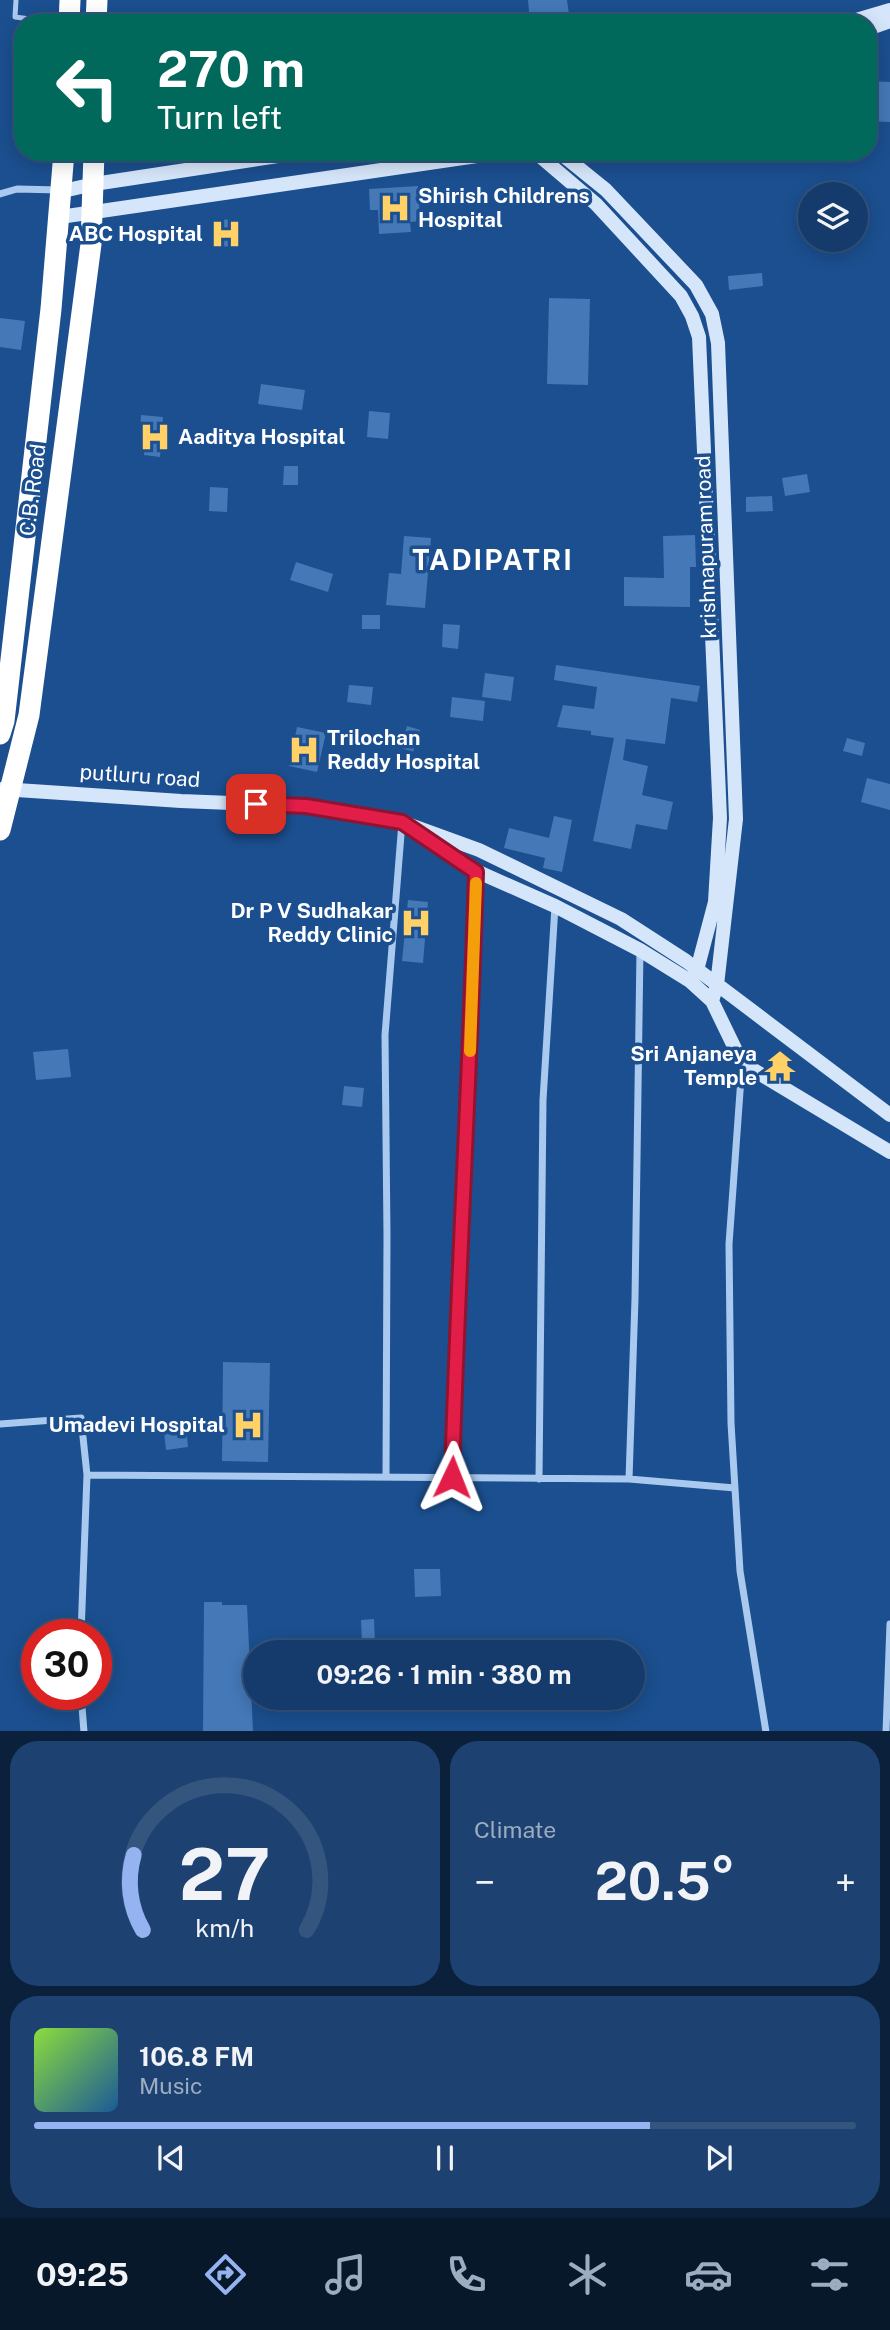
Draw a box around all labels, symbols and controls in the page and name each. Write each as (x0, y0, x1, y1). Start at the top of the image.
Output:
text: 270 m (157, 40, 305, 98)
icon: left (42, 42, 133, 133)
text: Turn left (157, 99, 282, 136)
map controls (798, 182, 868, 252)
button: layers (798, 182, 868, 252)
place label: Shirish Childrens Hospital (418, 183, 590, 232)
hospital icon: Shirish Childrens Hospital (378, 191, 412, 225)
hospital icon: ABC Hospital (209, 217, 243, 251)
place label: ABC Hospital (69, 221, 203, 246)
hospital icon: Aaditya Hospital (138, 420, 172, 454)
place label: Aaditya Hospital (178, 424, 345, 449)
street label: C.B. Road (14, 442, 51, 537)
street label: krishnapuram road (690, 455, 721, 639)
district label: TADIPATRI (412, 543, 574, 576)
place label: Trilochan Reddy Hospital (327, 725, 480, 774)
hospital icon: Trilochan Reddy Hospital (287, 733, 321, 767)
street label: putluru road (79, 759, 201, 792)
pin (226, 774, 286, 834)
icon: arrive (237, 785, 275, 823)
place label: Dr P V Sudhakar Reddy Clinic (230, 898, 393, 947)
hospital icon: Dr P V Sudhakar Reddy Clinic (399, 906, 433, 940)
place label: Sri Anjaneya Temple (630, 1041, 757, 1090)
temple icon: Sri Anjaneya Temple (763, 1049, 797, 1083)
hospital icon: Umadevi Hospital (231, 1408, 265, 1442)
place label: Umadevi Hospital (48, 1412, 225, 1437)
position arrow (415, 1440, 489, 1514)
speed limit sign: 30 (21, 1619, 112, 1710)
text: 09:26 · 1 min · 380 m (317, 1659, 571, 1690)
text: Climate (474, 1816, 556, 1843)
text: 27 (179, 1831, 271, 1916)
text: 20.5° (595, 1851, 735, 1912)
text: − (474, 1860, 495, 1905)
text: + (835, 1860, 856, 1905)
text: km/h (196, 1912, 254, 1942)
text: 106.8 FM (139, 2041, 254, 2072)
text: Music (139, 2072, 203, 2099)
icon: previous (152, 2139, 190, 2177)
icon: pause (426, 2139, 464, 2177)
icon: next (700, 2139, 738, 2177)
icon: directions (201, 2250, 250, 2299)
icon: music (321, 2250, 370, 2299)
icon: phone (442, 2250, 491, 2299)
icon: climate (563, 2250, 612, 2299)
icon: car (684, 2250, 733, 2299)
icon: filters (805, 2250, 854, 2299)
text: 09:25 (36, 2256, 129, 2293)

